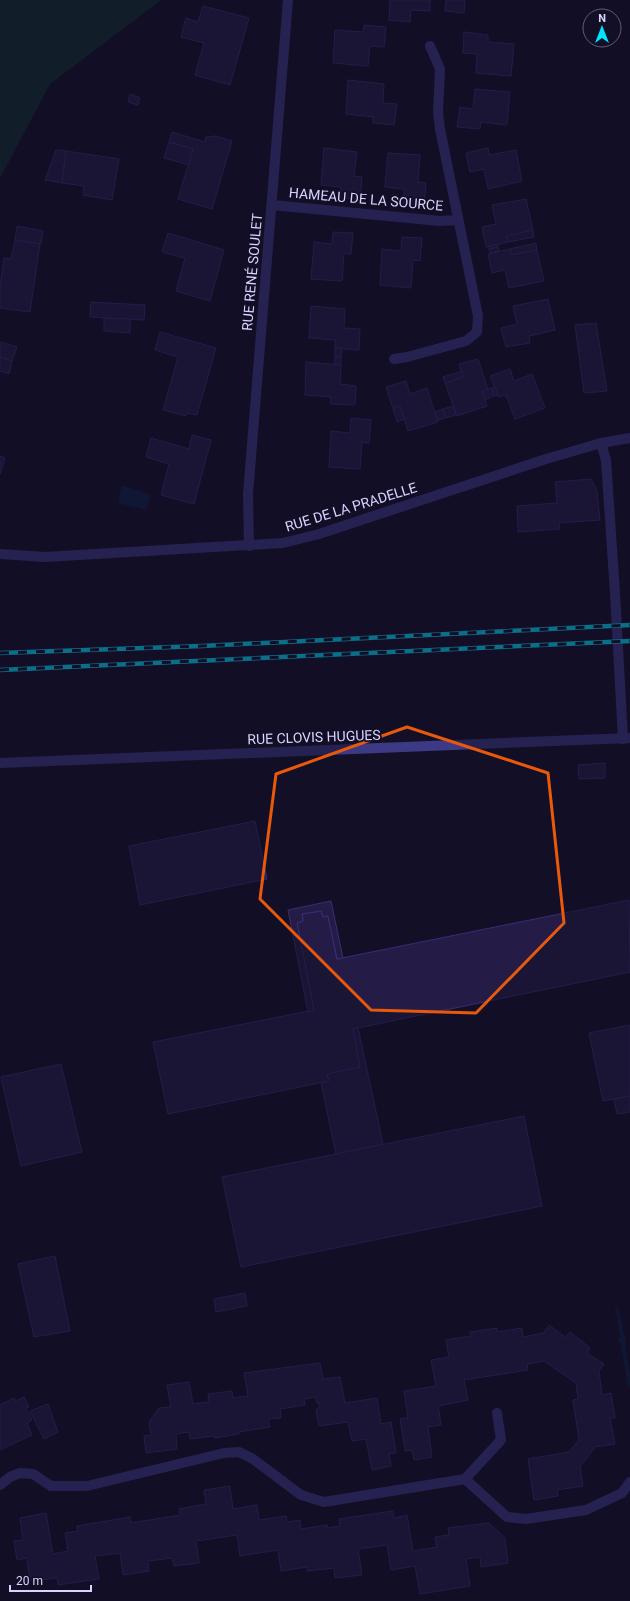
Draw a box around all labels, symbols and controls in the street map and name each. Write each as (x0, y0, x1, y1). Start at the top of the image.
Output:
north arrow (582, 8, 622, 48)
text: N (598, 12, 606, 25)
street label: HAMEAU DE LA SOURCE (288, 184, 444, 214)
street label: RUE RENÉ SOULET (238, 212, 265, 332)
street label: RUE DE LA PRADELLE (283, 479, 419, 535)
street label: RUE CLOVIS HUGUES (247, 727, 381, 747)
scale bar (10, 1567, 91, 1593)
text: 20 m (16, 1574, 43, 1588)

